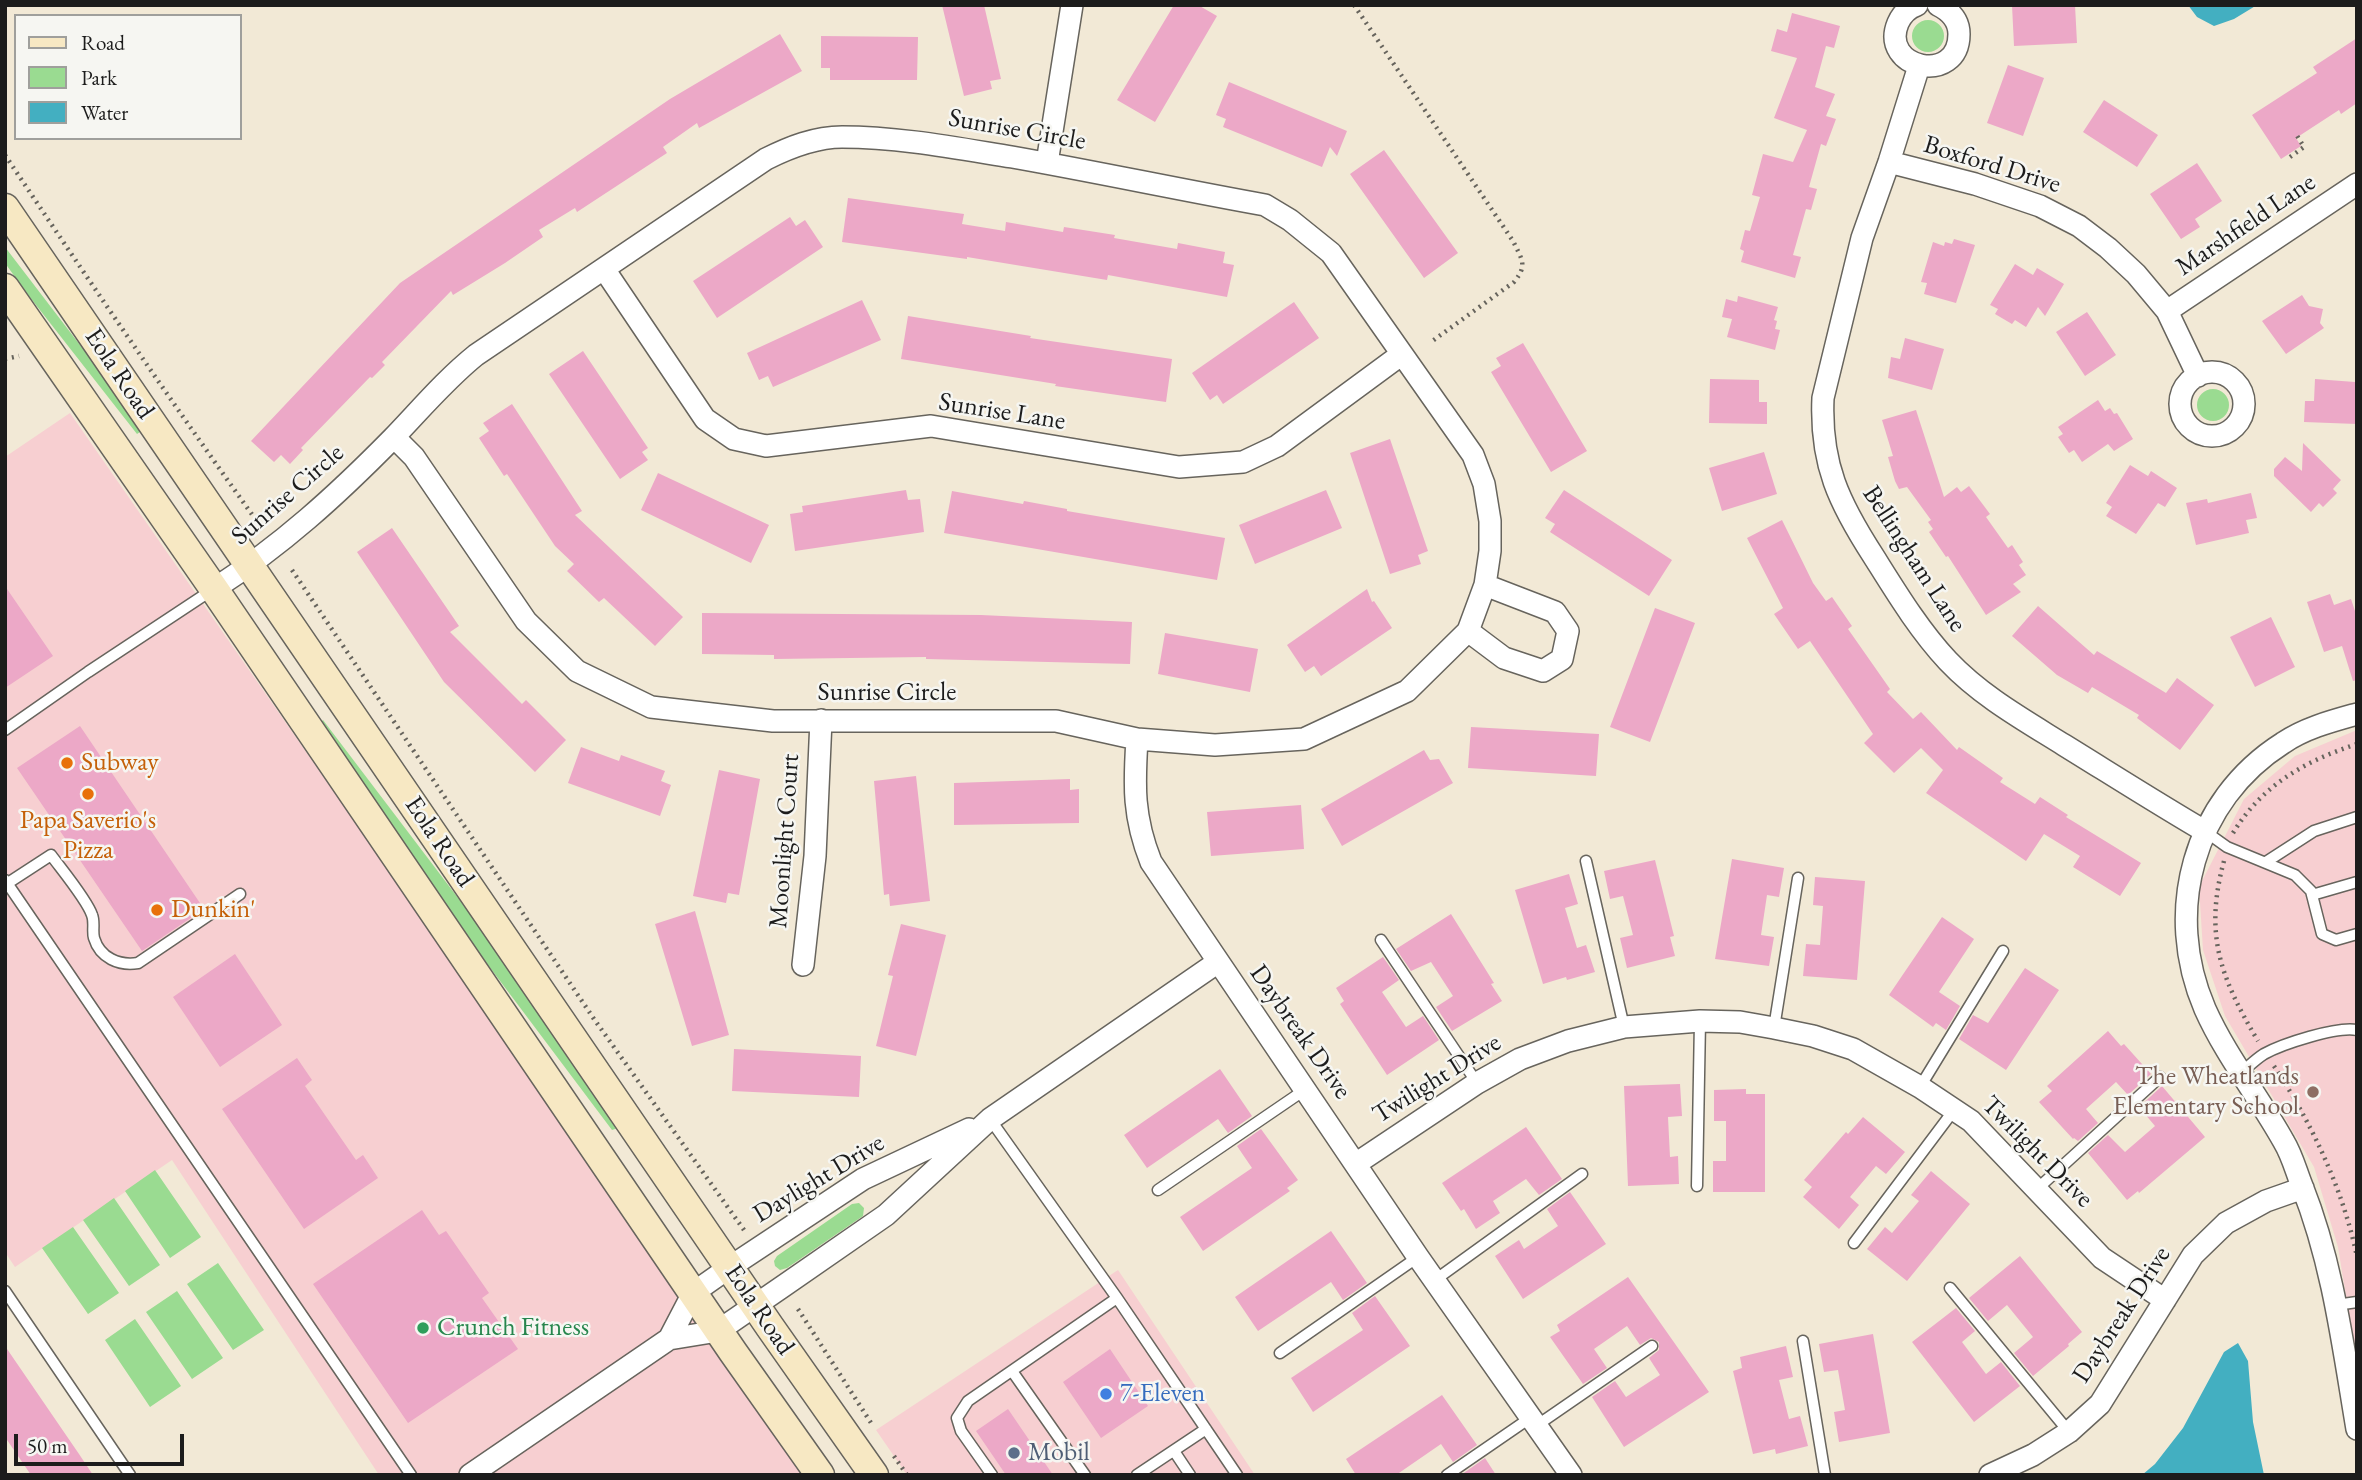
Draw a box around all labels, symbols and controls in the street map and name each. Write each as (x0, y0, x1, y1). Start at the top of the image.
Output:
legend (14, 14, 242, 140)
text: Road (81, 29, 125, 56)
text: Park (81, 64, 117, 91)
text: Water (81, 99, 128, 126)
street label: Sunrise Circle (946, 103, 1088, 157)
street label: Boxford Drive (1920, 129, 2064, 201)
street label: Marshfield Lane (2170, 167, 2322, 283)
street label: Eola Road (77, 323, 161, 425)
street label: Sunrise Lane (936, 387, 1068, 437)
street label: Sunrise Circle (225, 438, 351, 552)
street label: Bellingham Lane (1855, 480, 1973, 638)
street label: Sunrise Circle (818, 677, 956, 709)
place label: Subway (81, 747, 159, 779)
street label: Moonlight Court (763, 753, 807, 929)
marker: Subway (59, 755, 75, 771)
marker: Papa Saverio's Pizza (80, 786, 96, 802)
street label: Eola Road (397, 791, 481, 893)
place label: Papa Saverio's Pizza (20, 805, 156, 866)
place label: Dunkin' (171, 894, 256, 926)
marker: Dunkin' (149, 902, 165, 918)
street label: Daybreak Drive (1242, 959, 1358, 1105)
street label: Twilight Drive (1367, 1027, 1507, 1131)
place label: The Wheatlands Elementary School (2112, 1061, 2299, 1122)
marker: The Wheatlands Elementary School (2305, 1084, 2321, 1100)
street label: Twilight Drive (1975, 1090, 2099, 1214)
street label: Daylight Drive (748, 1128, 890, 1230)
street label: Daybreak Drive (2066, 1241, 2178, 1389)
street label: Eola Road (717, 1259, 801, 1361)
place label: Crunch Fitness (437, 1312, 589, 1344)
marker: Crunch Fitness (415, 1320, 431, 1336)
place label: 7-Eleven (1120, 1378, 1205, 1410)
marker: 7-Eleven (1098, 1386, 1114, 1402)
scale bar (18, 1420, 187, 1464)
text: 50 m (27, 1432, 68, 1459)
place label: Mobil (1028, 1437, 1090, 1469)
marker: Mobil (1006, 1445, 1022, 1461)

